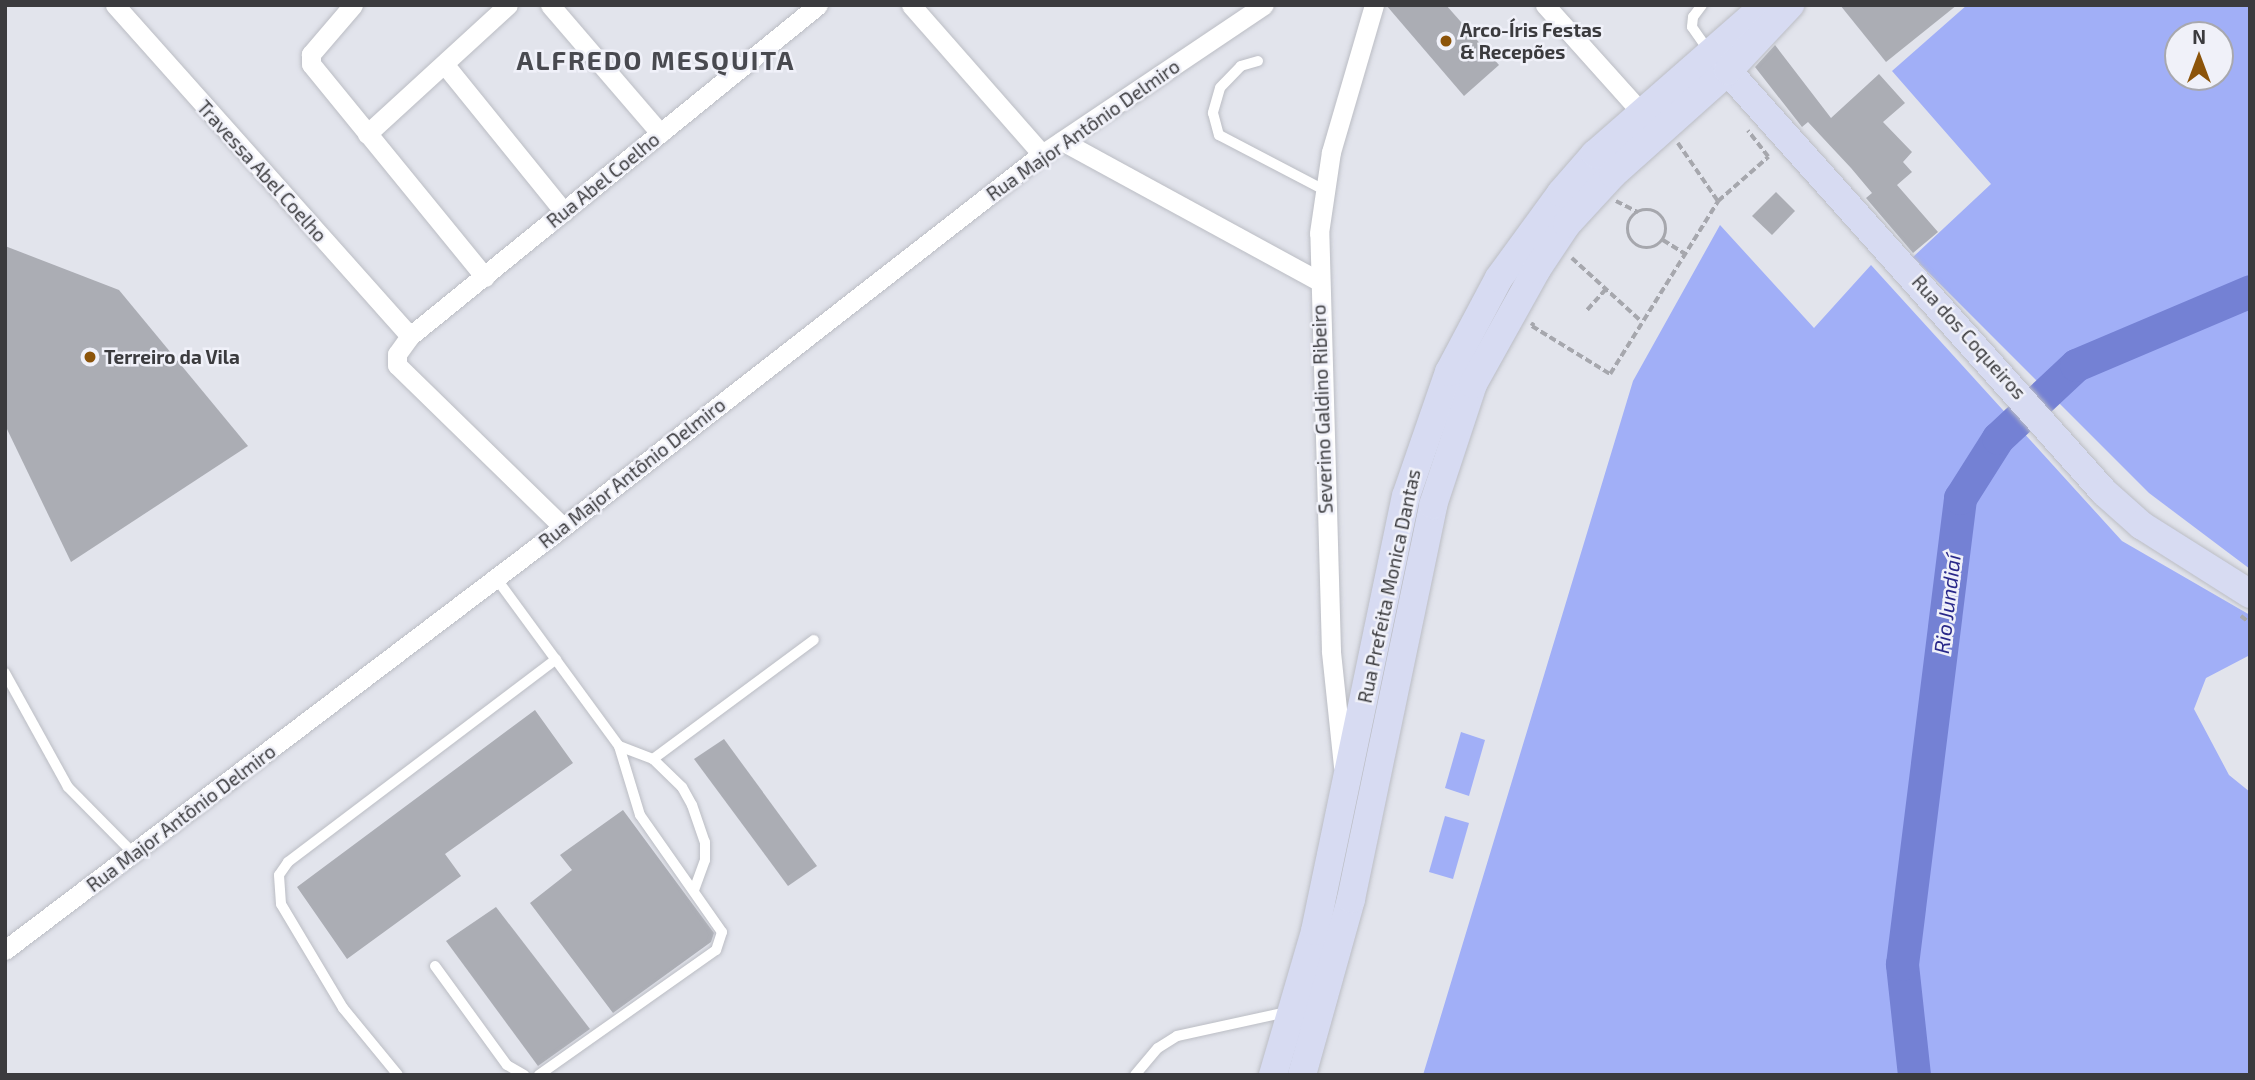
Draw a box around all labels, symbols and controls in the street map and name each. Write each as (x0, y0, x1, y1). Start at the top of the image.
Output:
place label: Arco-Íris Festas & Recepões (1460, 19, 1602, 63)
north arrow (2164, 21, 2234, 91)
text: N (2192, 25, 2206, 48)
marker: Arco-Íris Festas & Recepões (1438, 33, 1454, 49)
district label: ALFREDO MESQUITA (519, 44, 793, 76)
street label: Rua Major Antônio Delmiro (982, 54, 1184, 206)
street label: Travessa Abel Coelho (192, 95, 332, 247)
street label: Rua Abel Coelho (542, 127, 664, 233)
street label: Rua dos Coqueiros (1907, 270, 2031, 404)
street label: Severino Galdino Ribeiro (1307, 304, 1337, 514)
place label: Terreiro da Vila (104, 346, 240, 368)
marker: Terreiro da Vila (82, 349, 98, 365)
street label: Rua Major Antônio Delmiro (534, 393, 730, 553)
street label: Rua Prefeita Monica Dantas (1353, 467, 1425, 705)
water label: Rio Jundiaí (1928, 553, 1966, 655)
street label: Rua Major Antônio Delmiro (82, 739, 280, 897)

